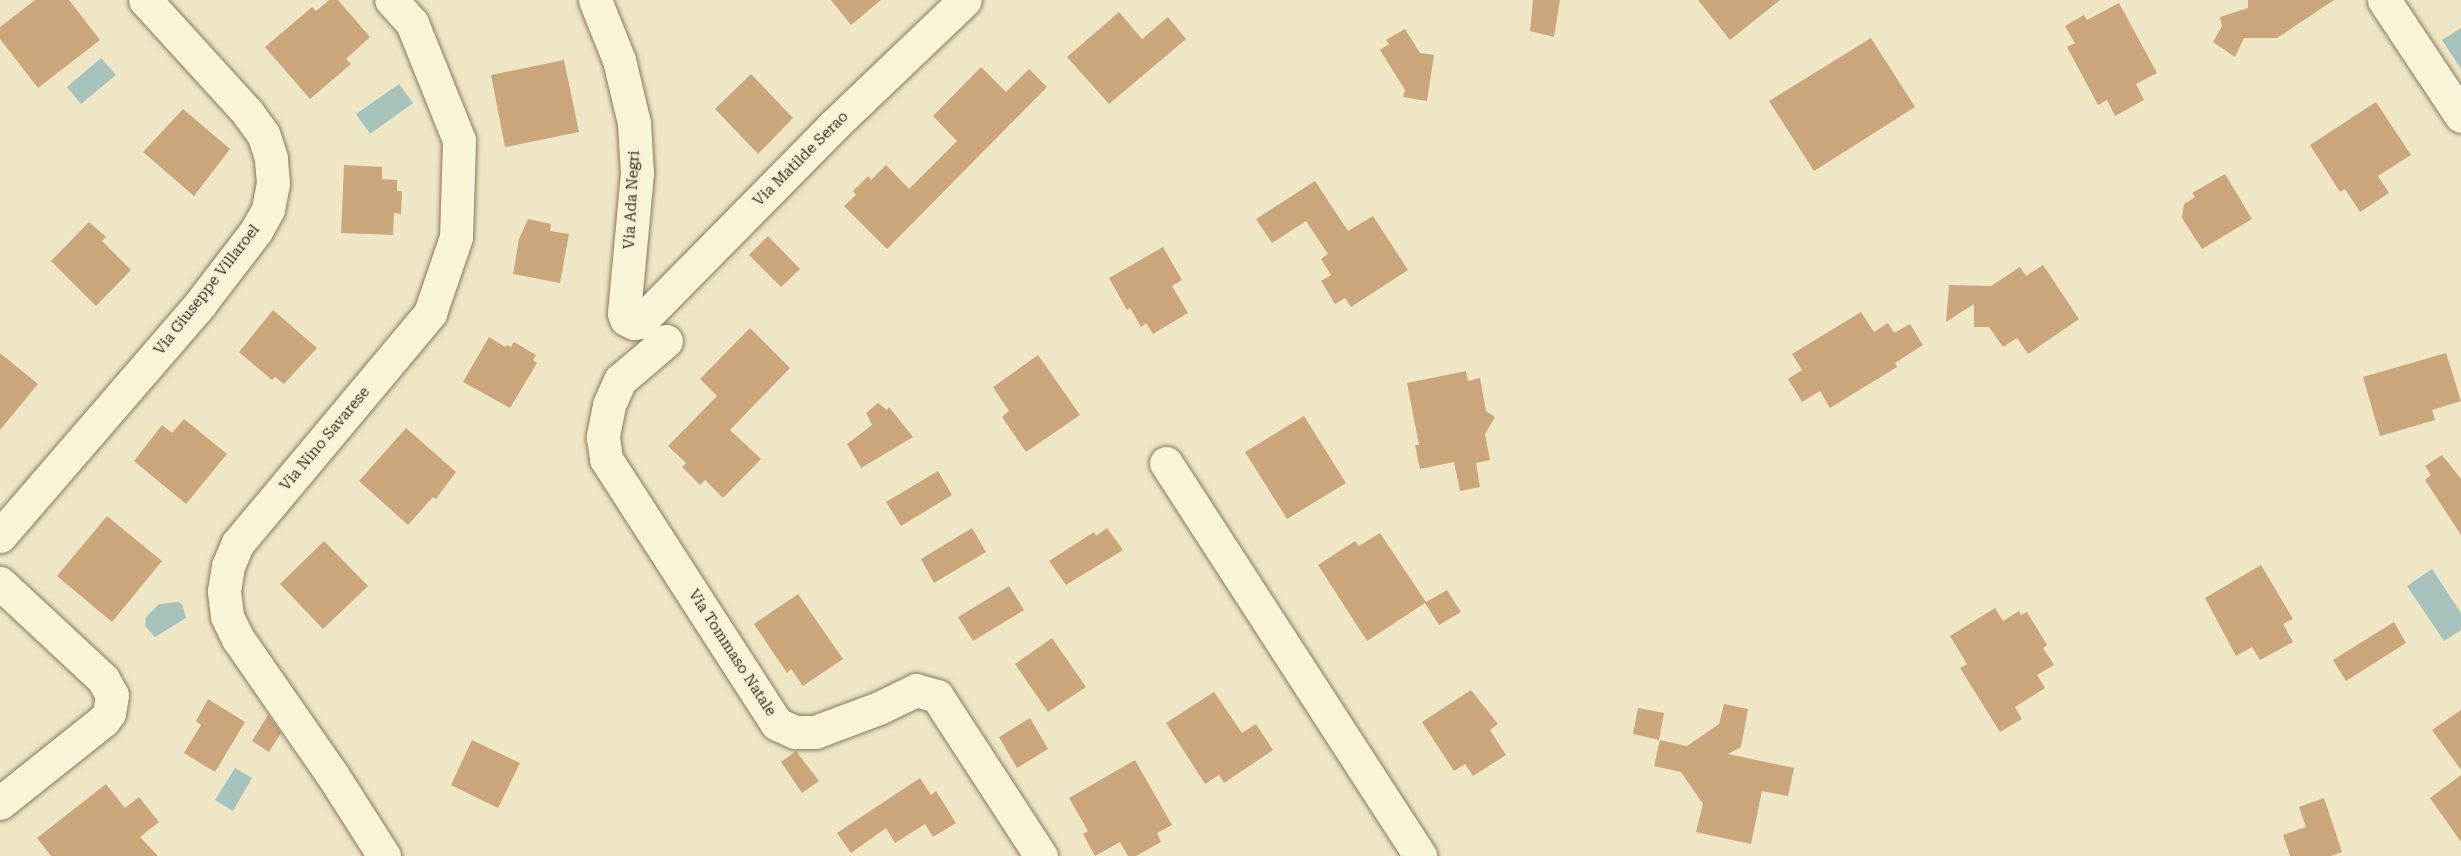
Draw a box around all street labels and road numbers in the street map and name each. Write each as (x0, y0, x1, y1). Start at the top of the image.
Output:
street label: Via Matilde Serao (750, 108, 852, 210)
street label: Via Ada Negri (620, 150, 644, 250)
street label: Via Giuseppe Villaroel (151, 221, 263, 359)
street label: Via Nino Savarese (276, 383, 374, 495)
street label: Via Tommaso Natale (684, 586, 780, 720)

